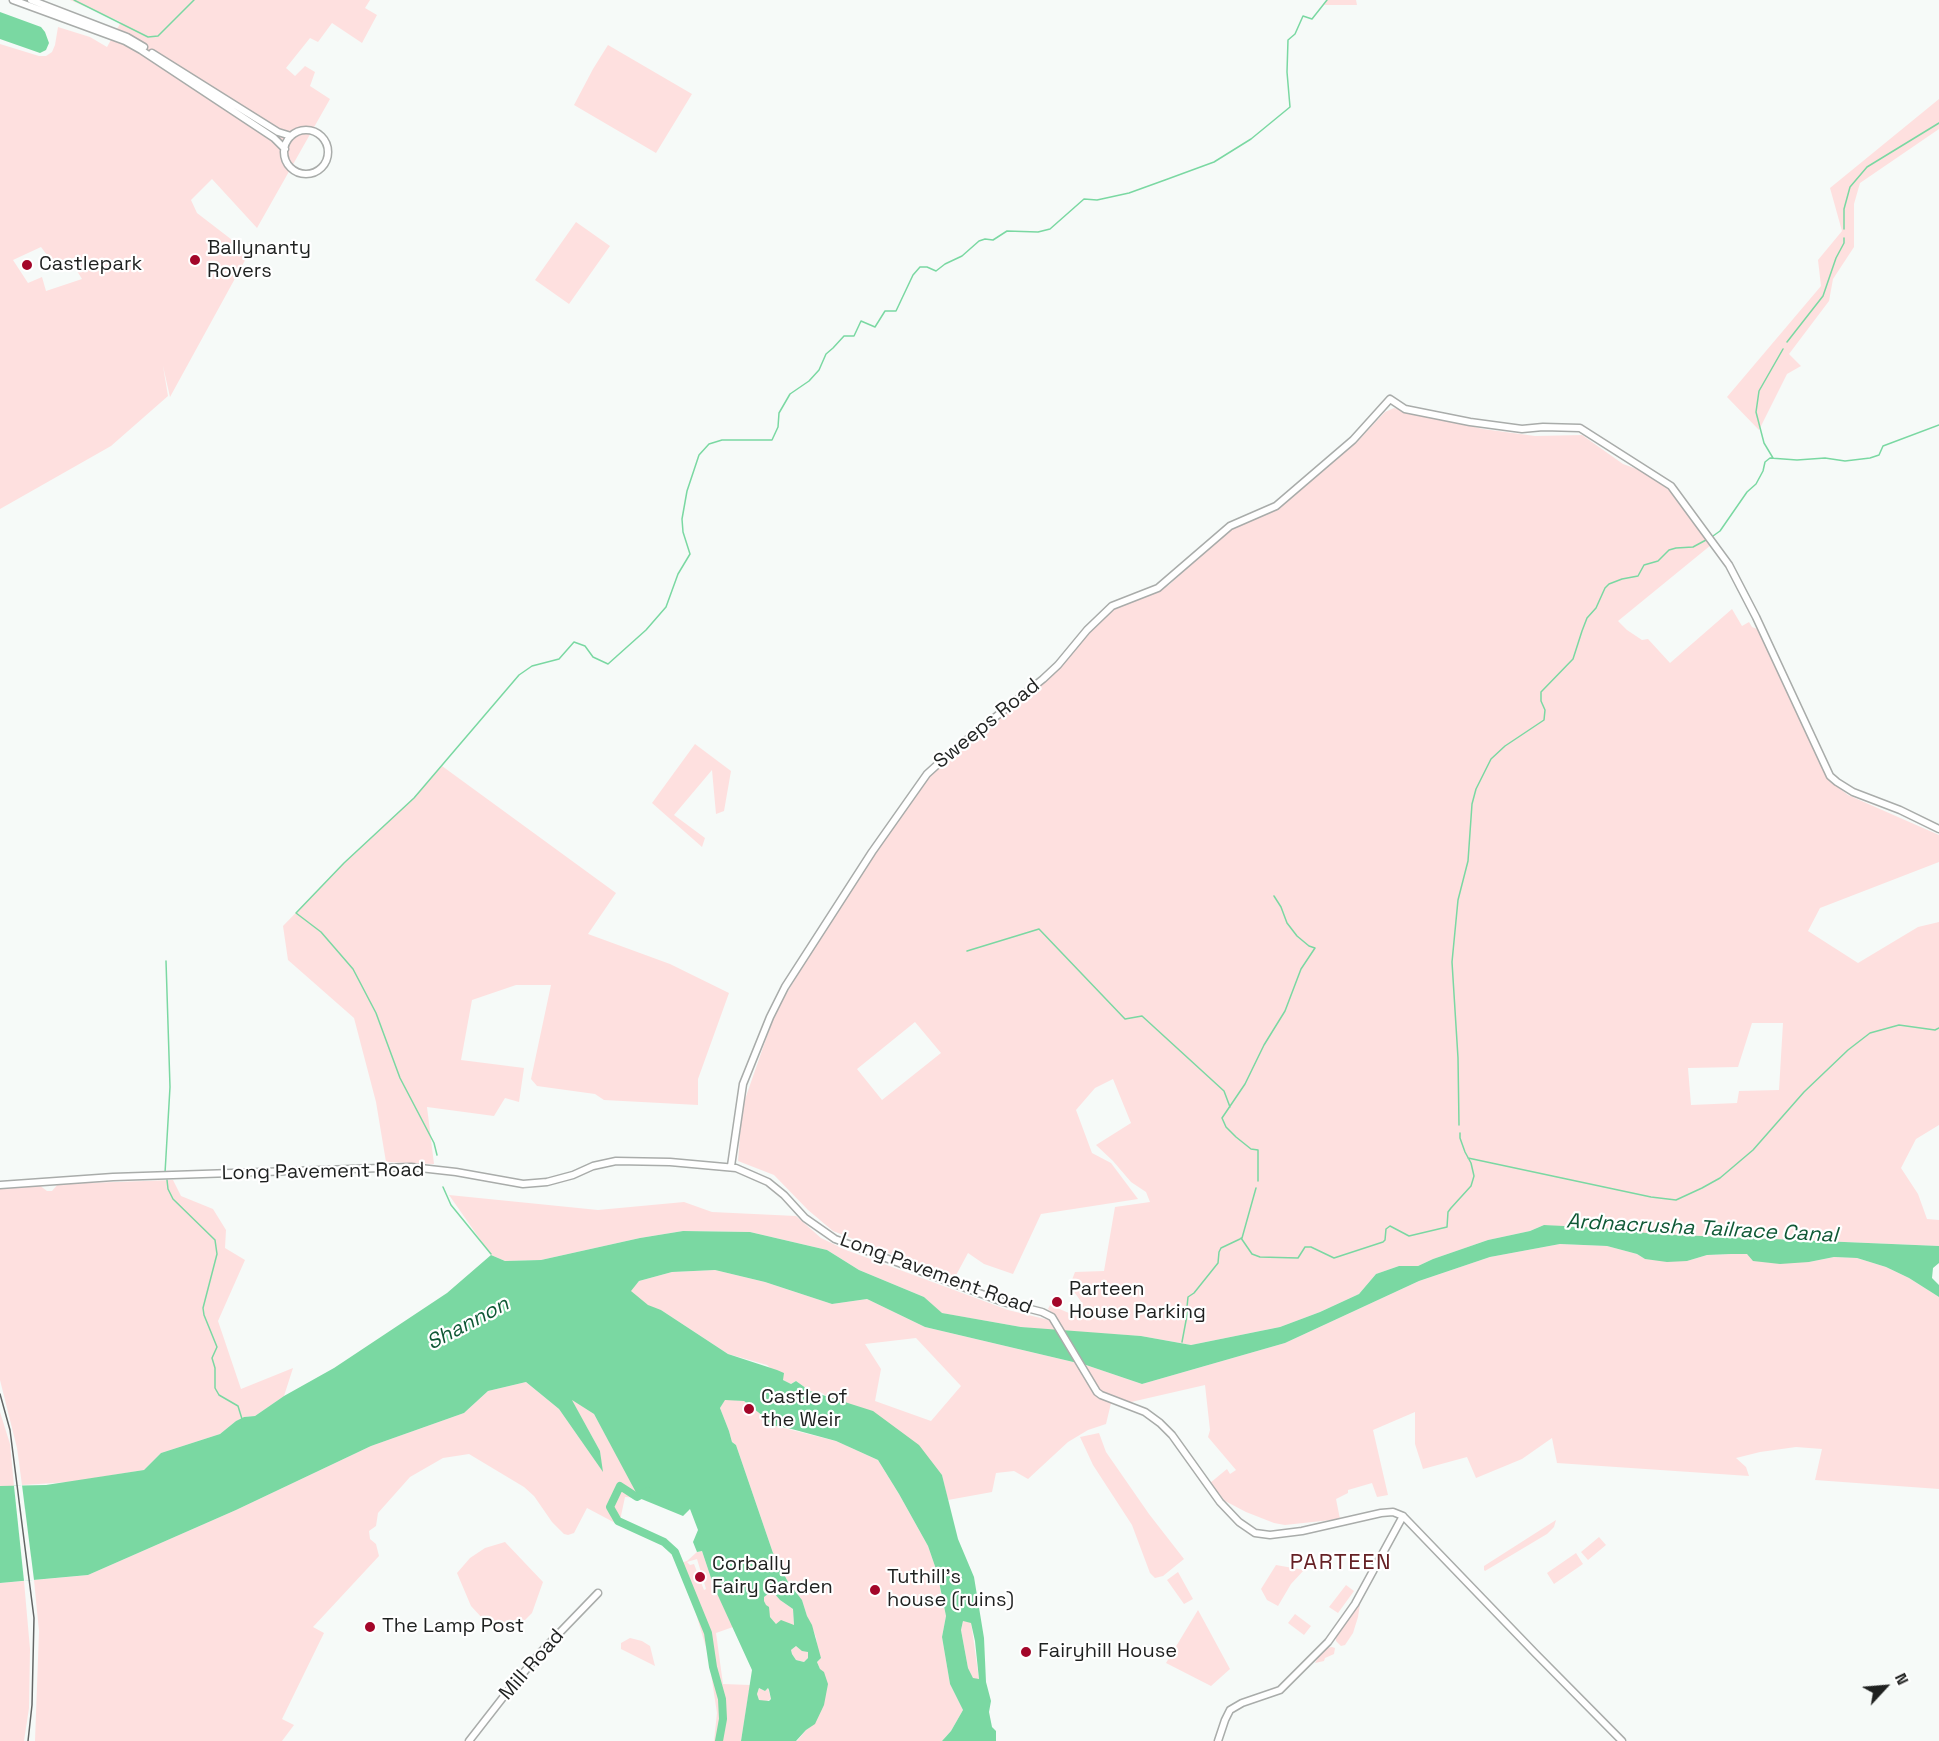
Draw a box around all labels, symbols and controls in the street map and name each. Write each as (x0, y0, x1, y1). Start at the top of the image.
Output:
place label: Ballynanty Rovers (207, 237, 311, 284)
place label: Castlepark (39, 253, 142, 277)
marker: Ballynanty Rovers (188, 253, 202, 267)
marker: Castlepark (20, 258, 34, 272)
street label: Sweeps Road (929, 674, 1045, 774)
street label: Long Pavement Road (221, 1158, 425, 1186)
water label: Ardnacrusha Tailrace Canal (1566, 1209, 1838, 1249)
street label: Long Pavement Road (837, 1228, 1035, 1320)
place label: Parteen House Parking (1069, 1278, 1206, 1325)
water label: Shannon (423, 1292, 513, 1356)
marker: Parteen House Parking (1050, 1295, 1064, 1309)
place label: Castle of the Weir (761, 1386, 847, 1433)
marker: Castle of the Weir (742, 1402, 756, 1416)
district label: PARTEEN (1290, 1550, 1392, 1576)
place label: Corbally Fairy Garden (712, 1553, 833, 1600)
place label: Tuthill's house (ruins) (887, 1566, 1014, 1613)
marker: Corbally Fairy Garden (693, 1570, 707, 1584)
marker: Tuthill's house (ruins) (868, 1583, 882, 1597)
place label: The Lamp Post (382, 1615, 524, 1639)
marker: The Lamp Post (363, 1620, 377, 1634)
street label: Mill Road (495, 1625, 569, 1705)
place label: Fairyhill House (1038, 1640, 1177, 1664)
marker: Fairyhill House (1019, 1645, 1033, 1659)
north arrow (1855, 1657, 1915, 1717)
text: N (1890, 1669, 1913, 1688)

